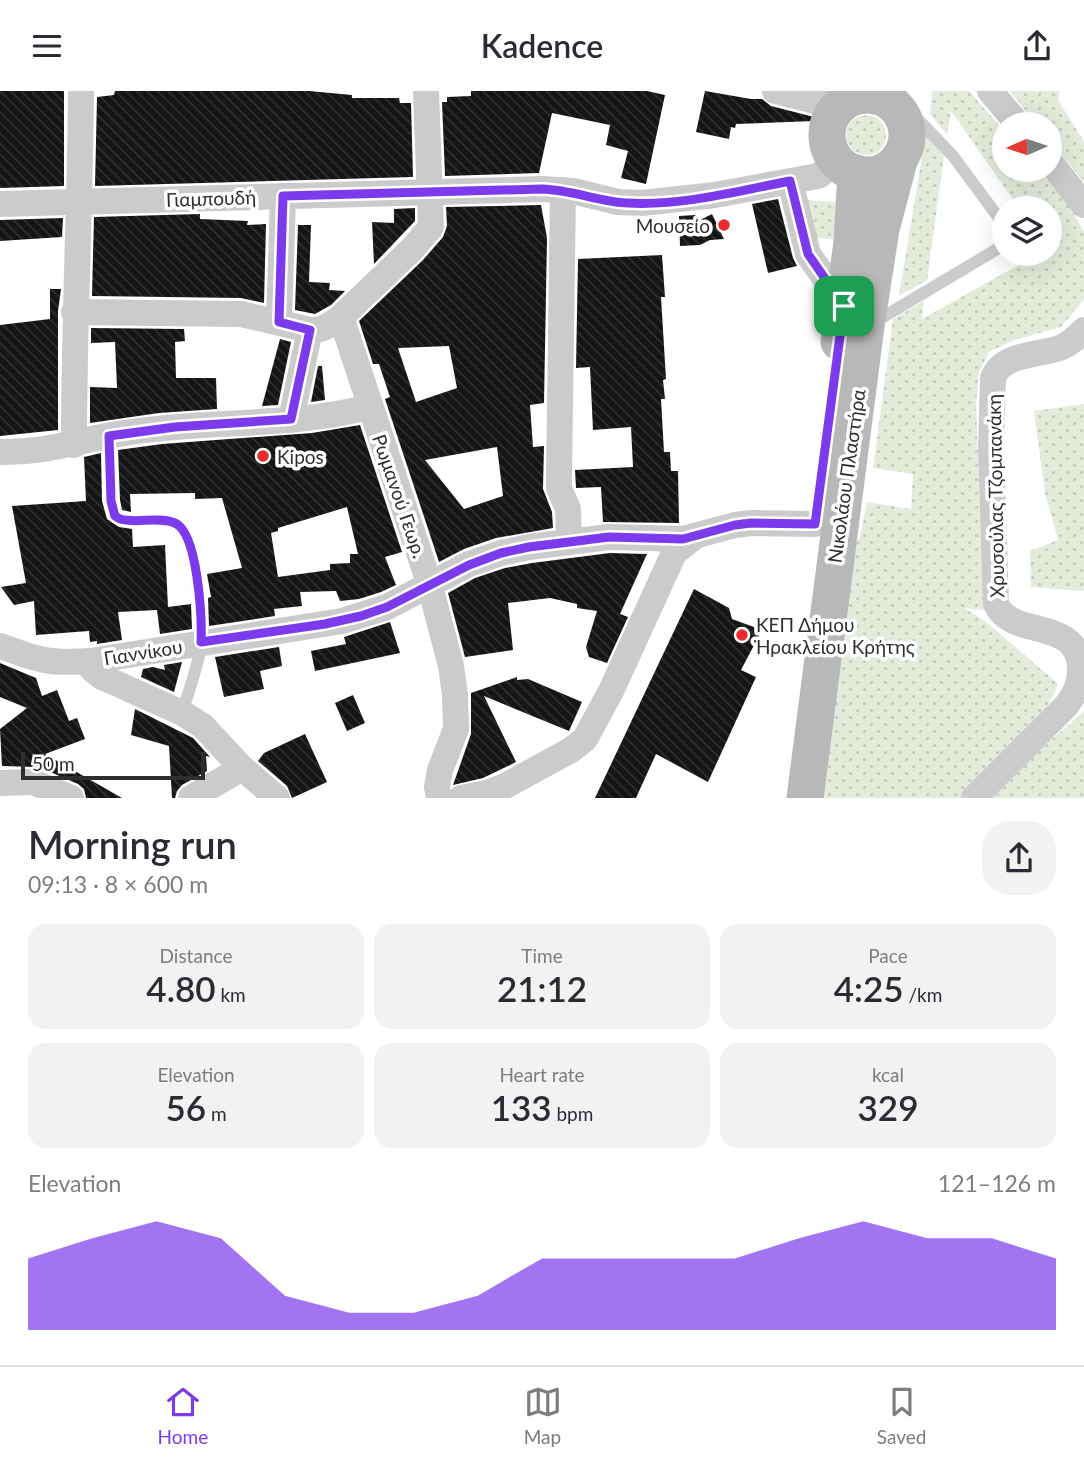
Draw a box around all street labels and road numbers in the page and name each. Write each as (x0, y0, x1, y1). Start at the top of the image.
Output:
street label: Γιαμπουδή (166, 185, 256, 211)
street label: Νικολάου Πλαστήρα (822, 387, 870, 564)
street label: Χρυσούλας Τζομπανάκη (982, 394, 1008, 598)
street label: Ρωμανού Γεωρ. (368, 431, 432, 561)
street label: Γιαννίκου (102, 634, 184, 670)

